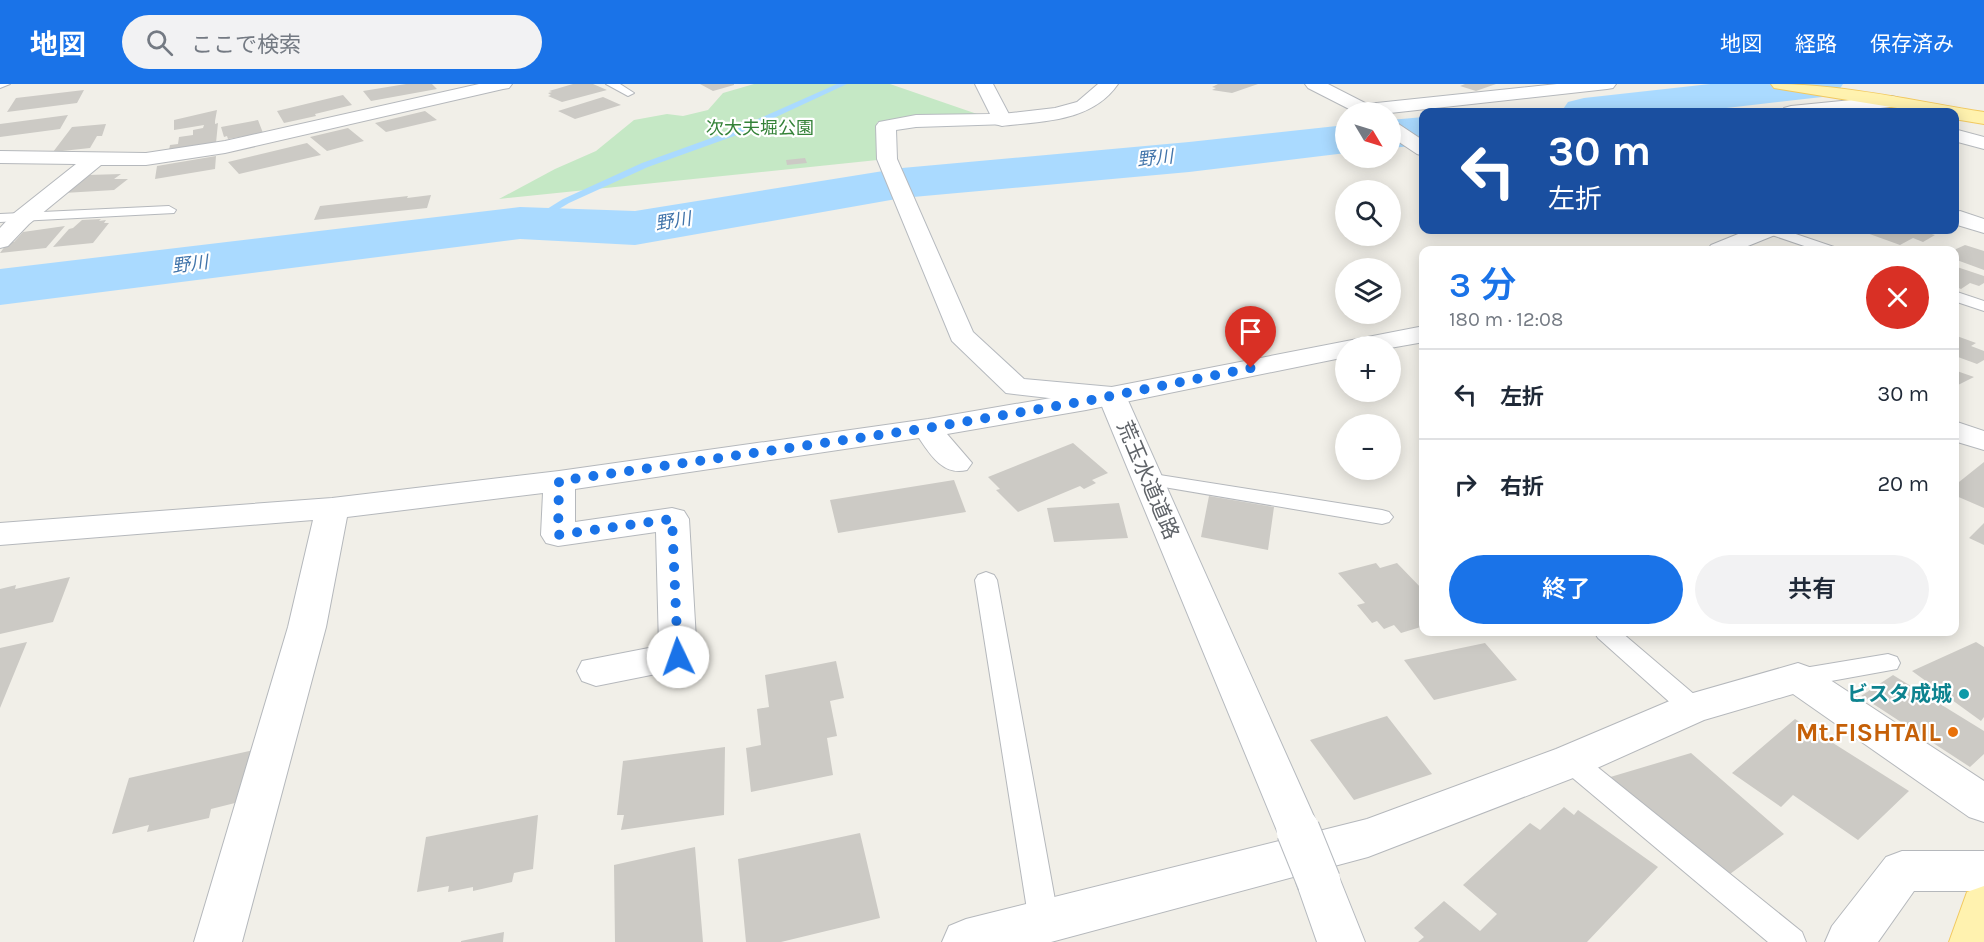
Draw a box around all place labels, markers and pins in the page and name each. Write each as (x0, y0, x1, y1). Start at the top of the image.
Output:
pin (1225, 306, 1276, 368)
place label: ビスタ成城 (1847, 682, 1952, 706)
marker: ビスタ成城 (1957, 687, 1971, 701)
place label: Mt.FISHTAIL (1796, 717, 1941, 748)
marker: Mt.FISHTAIL (1946, 725, 1960, 739)

